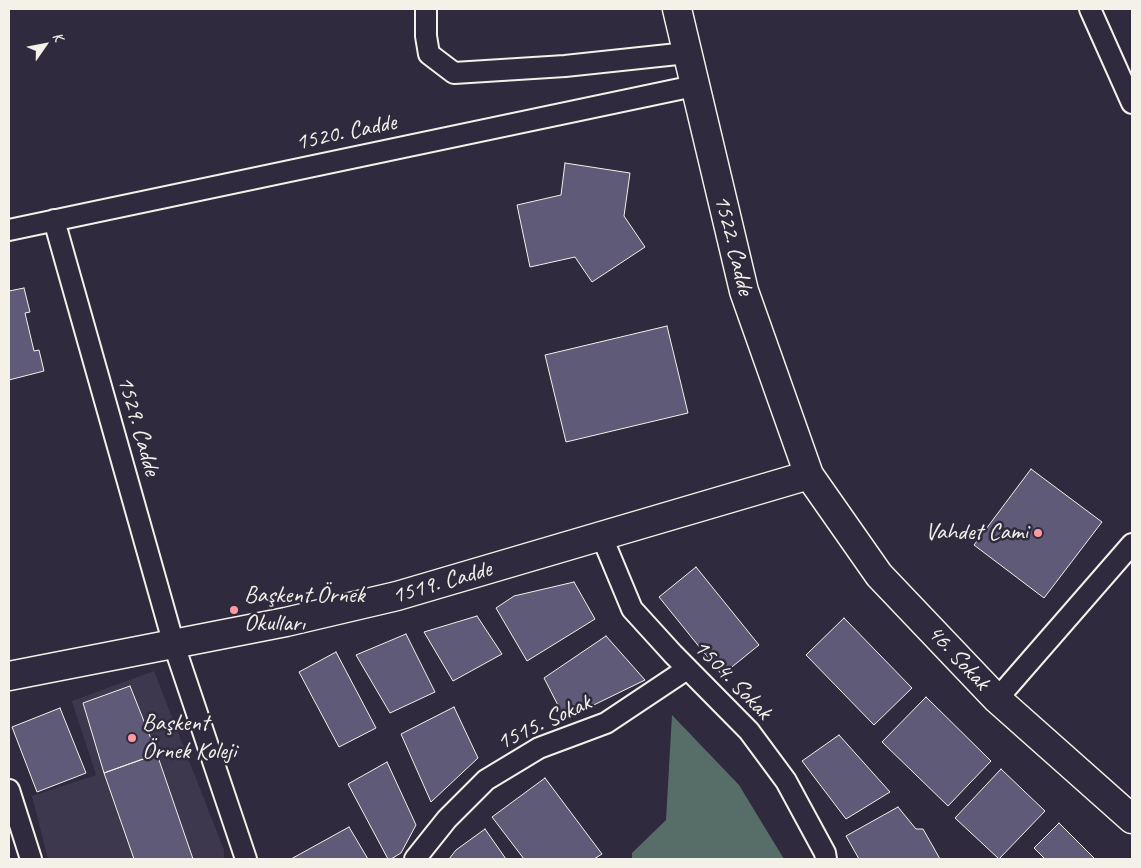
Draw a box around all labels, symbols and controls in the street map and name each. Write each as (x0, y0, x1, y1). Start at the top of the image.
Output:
north arrow (20, 20, 70, 70)
text: K (49, 29, 67, 44)
street label: 1520. Cadde (293, 108, 399, 158)
street label: 1522. Cadde (707, 192, 759, 298)
street label: 1529. Cadde (110, 373, 166, 479)
place label: Vahdet Cami (925, 519, 1028, 547)
marker: Vahdet Cami (1032, 527, 1044, 539)
street label: 1519. Cadde (389, 555, 495, 611)
place label: Başkent Örnek Okulları (244, 582, 364, 638)
marker: Başkent Örnek Okulları (228, 604, 240, 616)
street label: 46. Sokak (920, 619, 996, 697)
street label: 1504. Sokak (687, 634, 777, 726)
street label: 1515. Sokak (492, 689, 596, 757)
place label: Başkent Örnek Koleji (142, 710, 236, 766)
marker: Başkent Örnek Koleji (126, 732, 138, 744)

